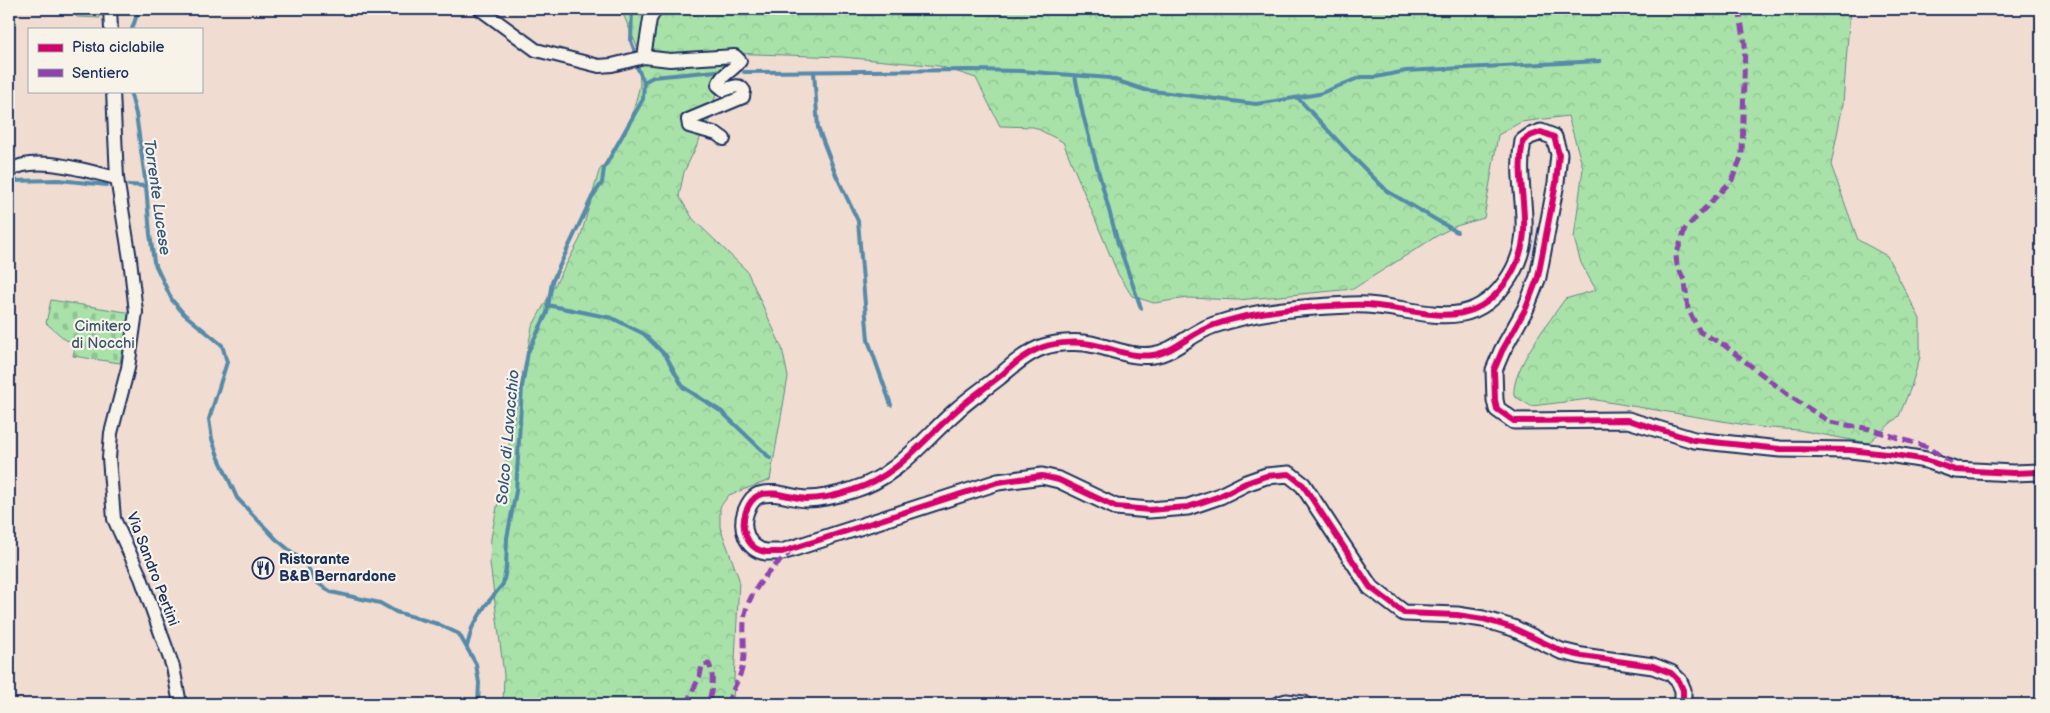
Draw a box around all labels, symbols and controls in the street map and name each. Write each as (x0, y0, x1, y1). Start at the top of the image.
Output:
legend (28, 28, 202, 92)
text: Pista ciclabile (72, 38, 164, 57)
text: Sentiero (72, 64, 129, 83)
water label: Torrente Lucese (139, 138, 174, 256)
park label: Cimitero di Nocchi (71, 317, 135, 353)
water label: Solco di Lavacchio (493, 369, 524, 505)
street label: Via Sandro Pertini (122, 509, 183, 629)
place label: Ristorante B&B Bernardone (279, 550, 397, 586)
restaurant icon: Ristorante B&B Bernardone (251, 556, 275, 580)

